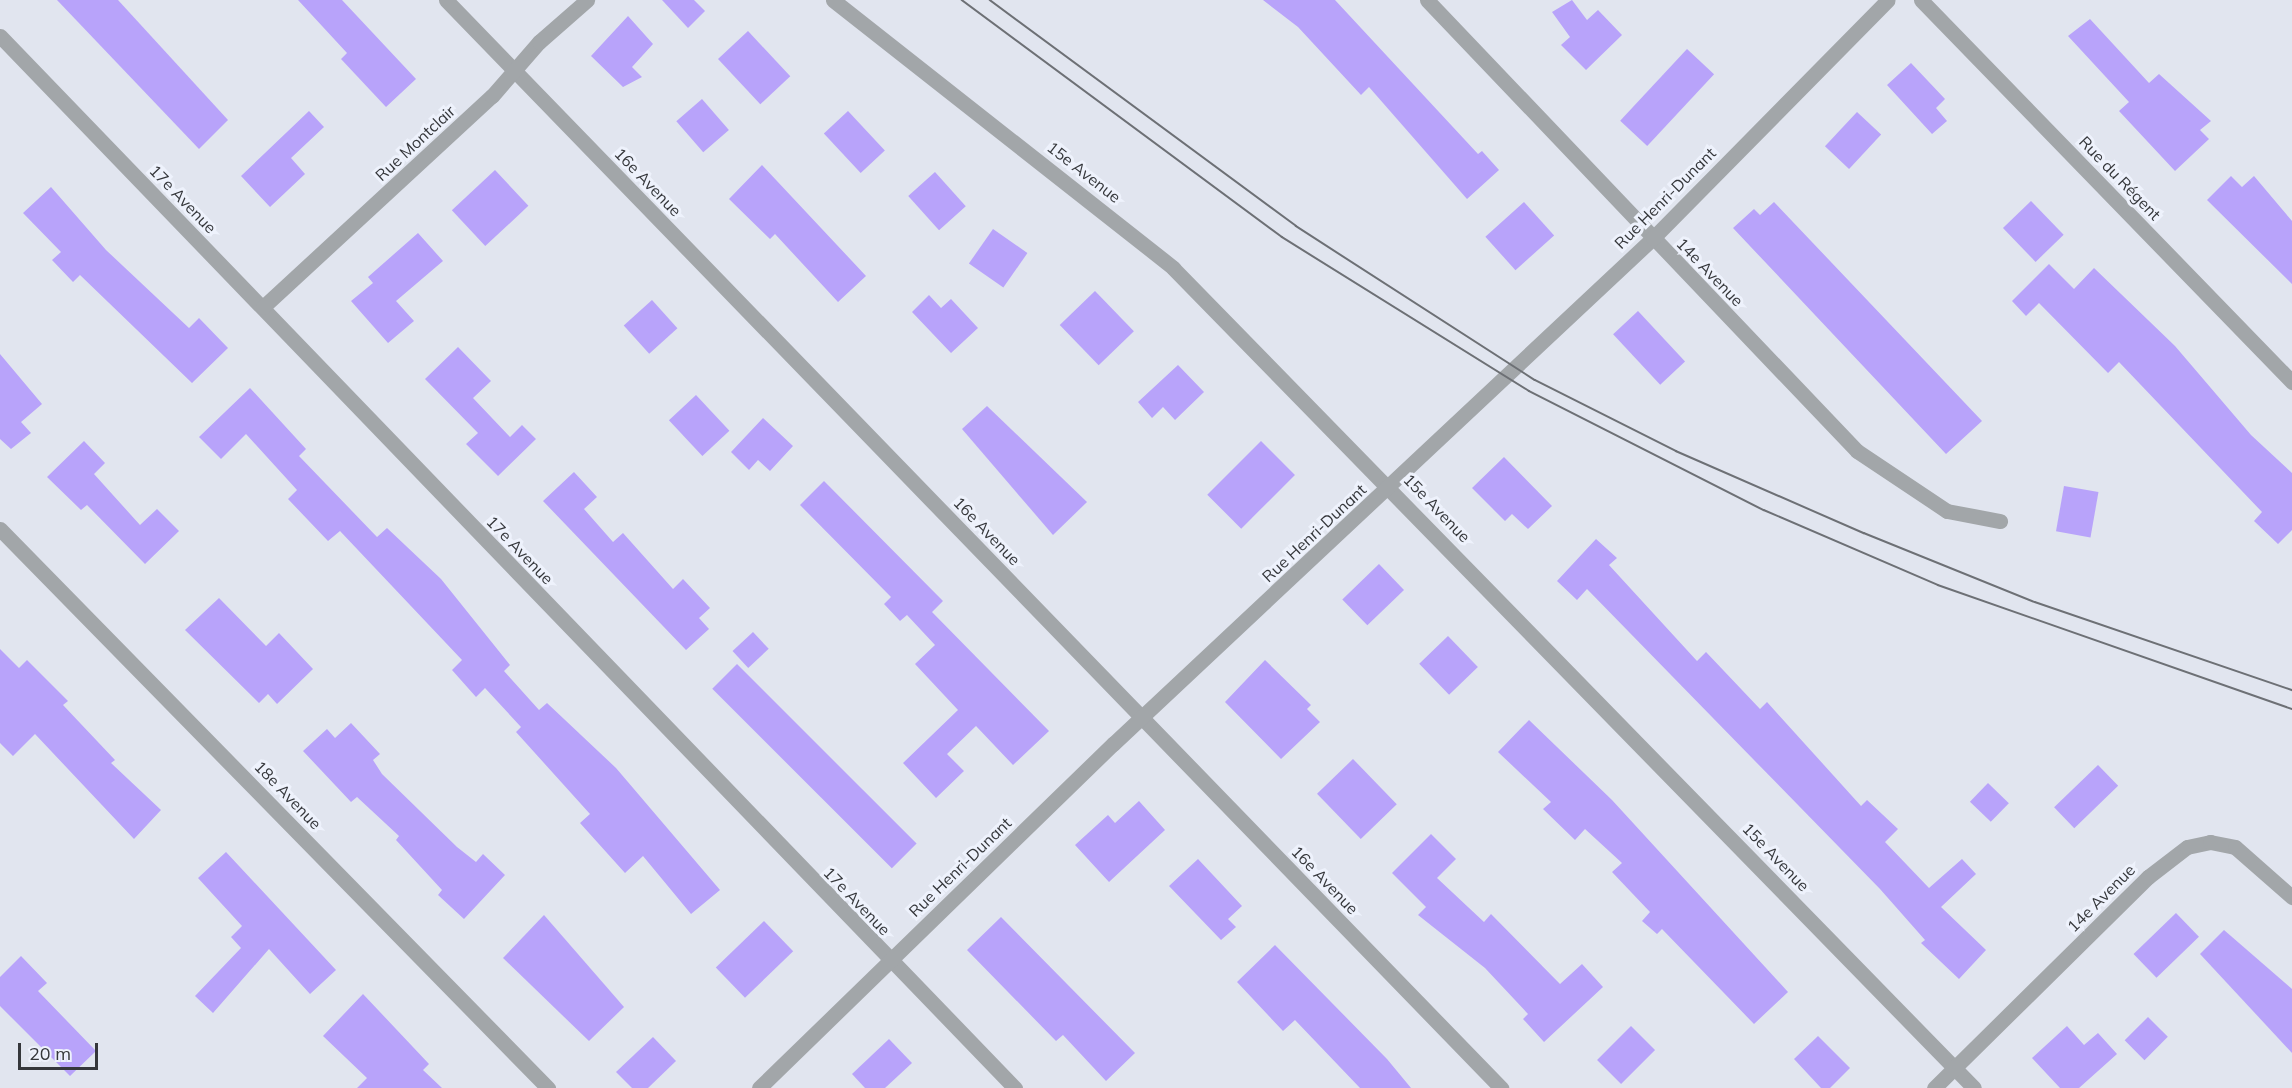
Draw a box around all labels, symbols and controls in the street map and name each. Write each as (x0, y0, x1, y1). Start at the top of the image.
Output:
street label: Rue Montclair (371, 101, 459, 185)
street label: Rue du Régent (2075, 132, 2165, 224)
street label: 15e Avenue (1043, 137, 1125, 207)
street label: Rue Henri-Dunant (1610, 143, 1720, 253)
street label: 16e Avenue (611, 144, 685, 220)
street label: 17e Avenue (146, 161, 220, 237)
street label: 14e Avenue (1673, 234, 1747, 310)
street label: 15e Avenue (1400, 470, 1474, 546)
street label: Rue Henri-Dunant (1258, 480, 1370, 586)
street label: 16e Avenue (950, 493, 1024, 569)
street label: 17e Avenue (483, 512, 557, 588)
street label: 18e Avenue (251, 757, 325, 833)
street label: Rue Henri-Dunant (905, 813, 1015, 921)
street label: 15e Avenue (1739, 819, 1813, 895)
street label: 16e Avenue (1288, 842, 1362, 918)
street label: 14e Avenue (2063, 860, 2139, 936)
street label: 17e Avenue (820, 863, 894, 939)
scale bar (21, 1031, 100, 1069)
text: 20 m (29, 1042, 71, 1065)

